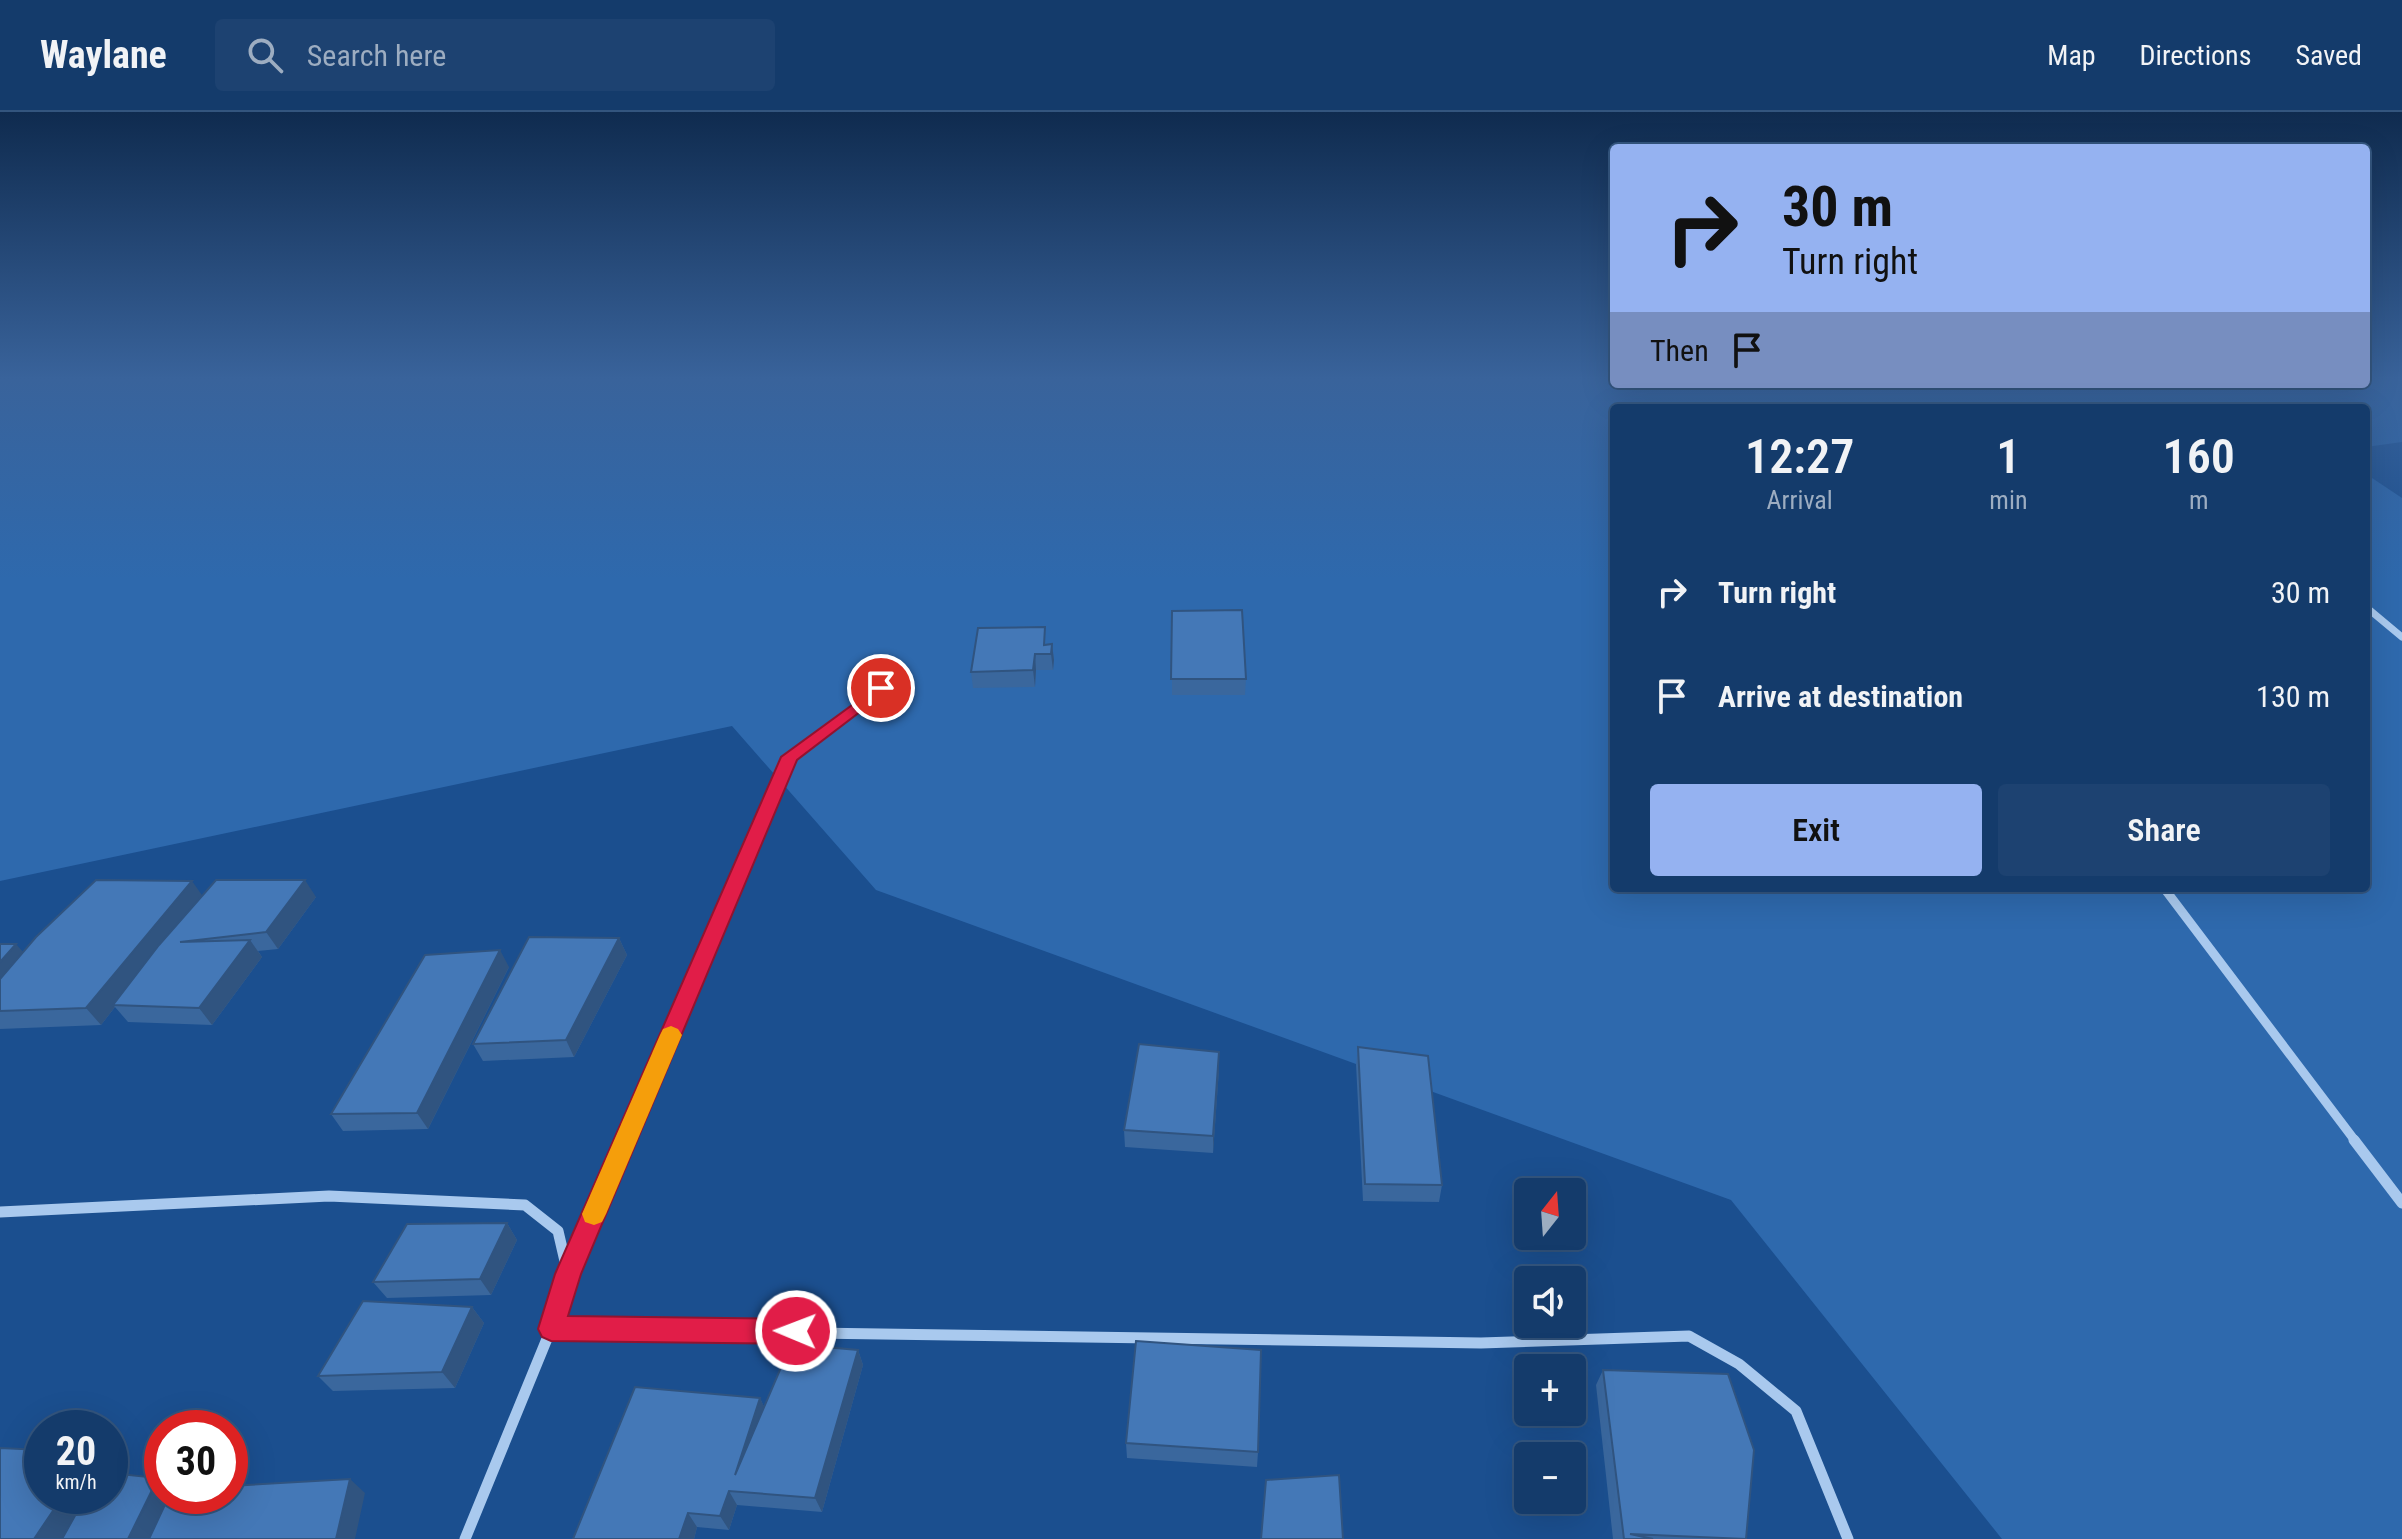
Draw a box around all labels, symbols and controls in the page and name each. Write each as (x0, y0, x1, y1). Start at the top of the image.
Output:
search box (215, 19, 775, 91)
text: Waylane (40, 33, 167, 77)
icon: search (243, 33, 287, 77)
text: Search here (307, 38, 446, 73)
text: Map (2047, 39, 2096, 72)
text: Directions (2140, 39, 2251, 72)
text: Saved (2295, 39, 2362, 72)
text: 30 m (1782, 174, 1893, 240)
icon: right (1650, 176, 1754, 280)
text: Turn right (1782, 241, 1918, 283)
icon: arrive (1725, 328, 1769, 372)
text: Then (1650, 333, 1709, 368)
text: 12:27 (1745, 428, 1854, 485)
text: 1 (1996, 428, 2020, 485)
text: 160 (2163, 428, 2235, 485)
text: Arrival (1767, 485, 1833, 515)
text: min (1989, 485, 2027, 515)
text: m (2189, 485, 2209, 515)
icon: right (1650, 570, 1694, 614)
text: Turn right (1718, 575, 1836, 610)
text: 30 m (2271, 575, 2330, 610)
pin (847, 654, 915, 722)
icon: arrive (859, 666, 903, 710)
icon: arrive (1650, 674, 1694, 718)
text: Arrive at destination (1718, 679, 1963, 714)
text: 130 m (2256, 679, 2330, 714)
button: Exit (1650, 784, 1982, 876)
button: Share (1998, 784, 2330, 876)
north arrow (1514, 1178, 1586, 1250)
map controls (1514, 1178, 1586, 1514)
button: sound (1514, 1266, 1586, 1338)
position arrow (754, 1289, 838, 1373)
button: + (1514, 1354, 1586, 1426)
speed limit sign: 30 (144, 1410, 248, 1514)
text: 20 (56, 1428, 96, 1475)
button: − (1514, 1442, 1586, 1514)
text: km/h (55, 1470, 97, 1494)

